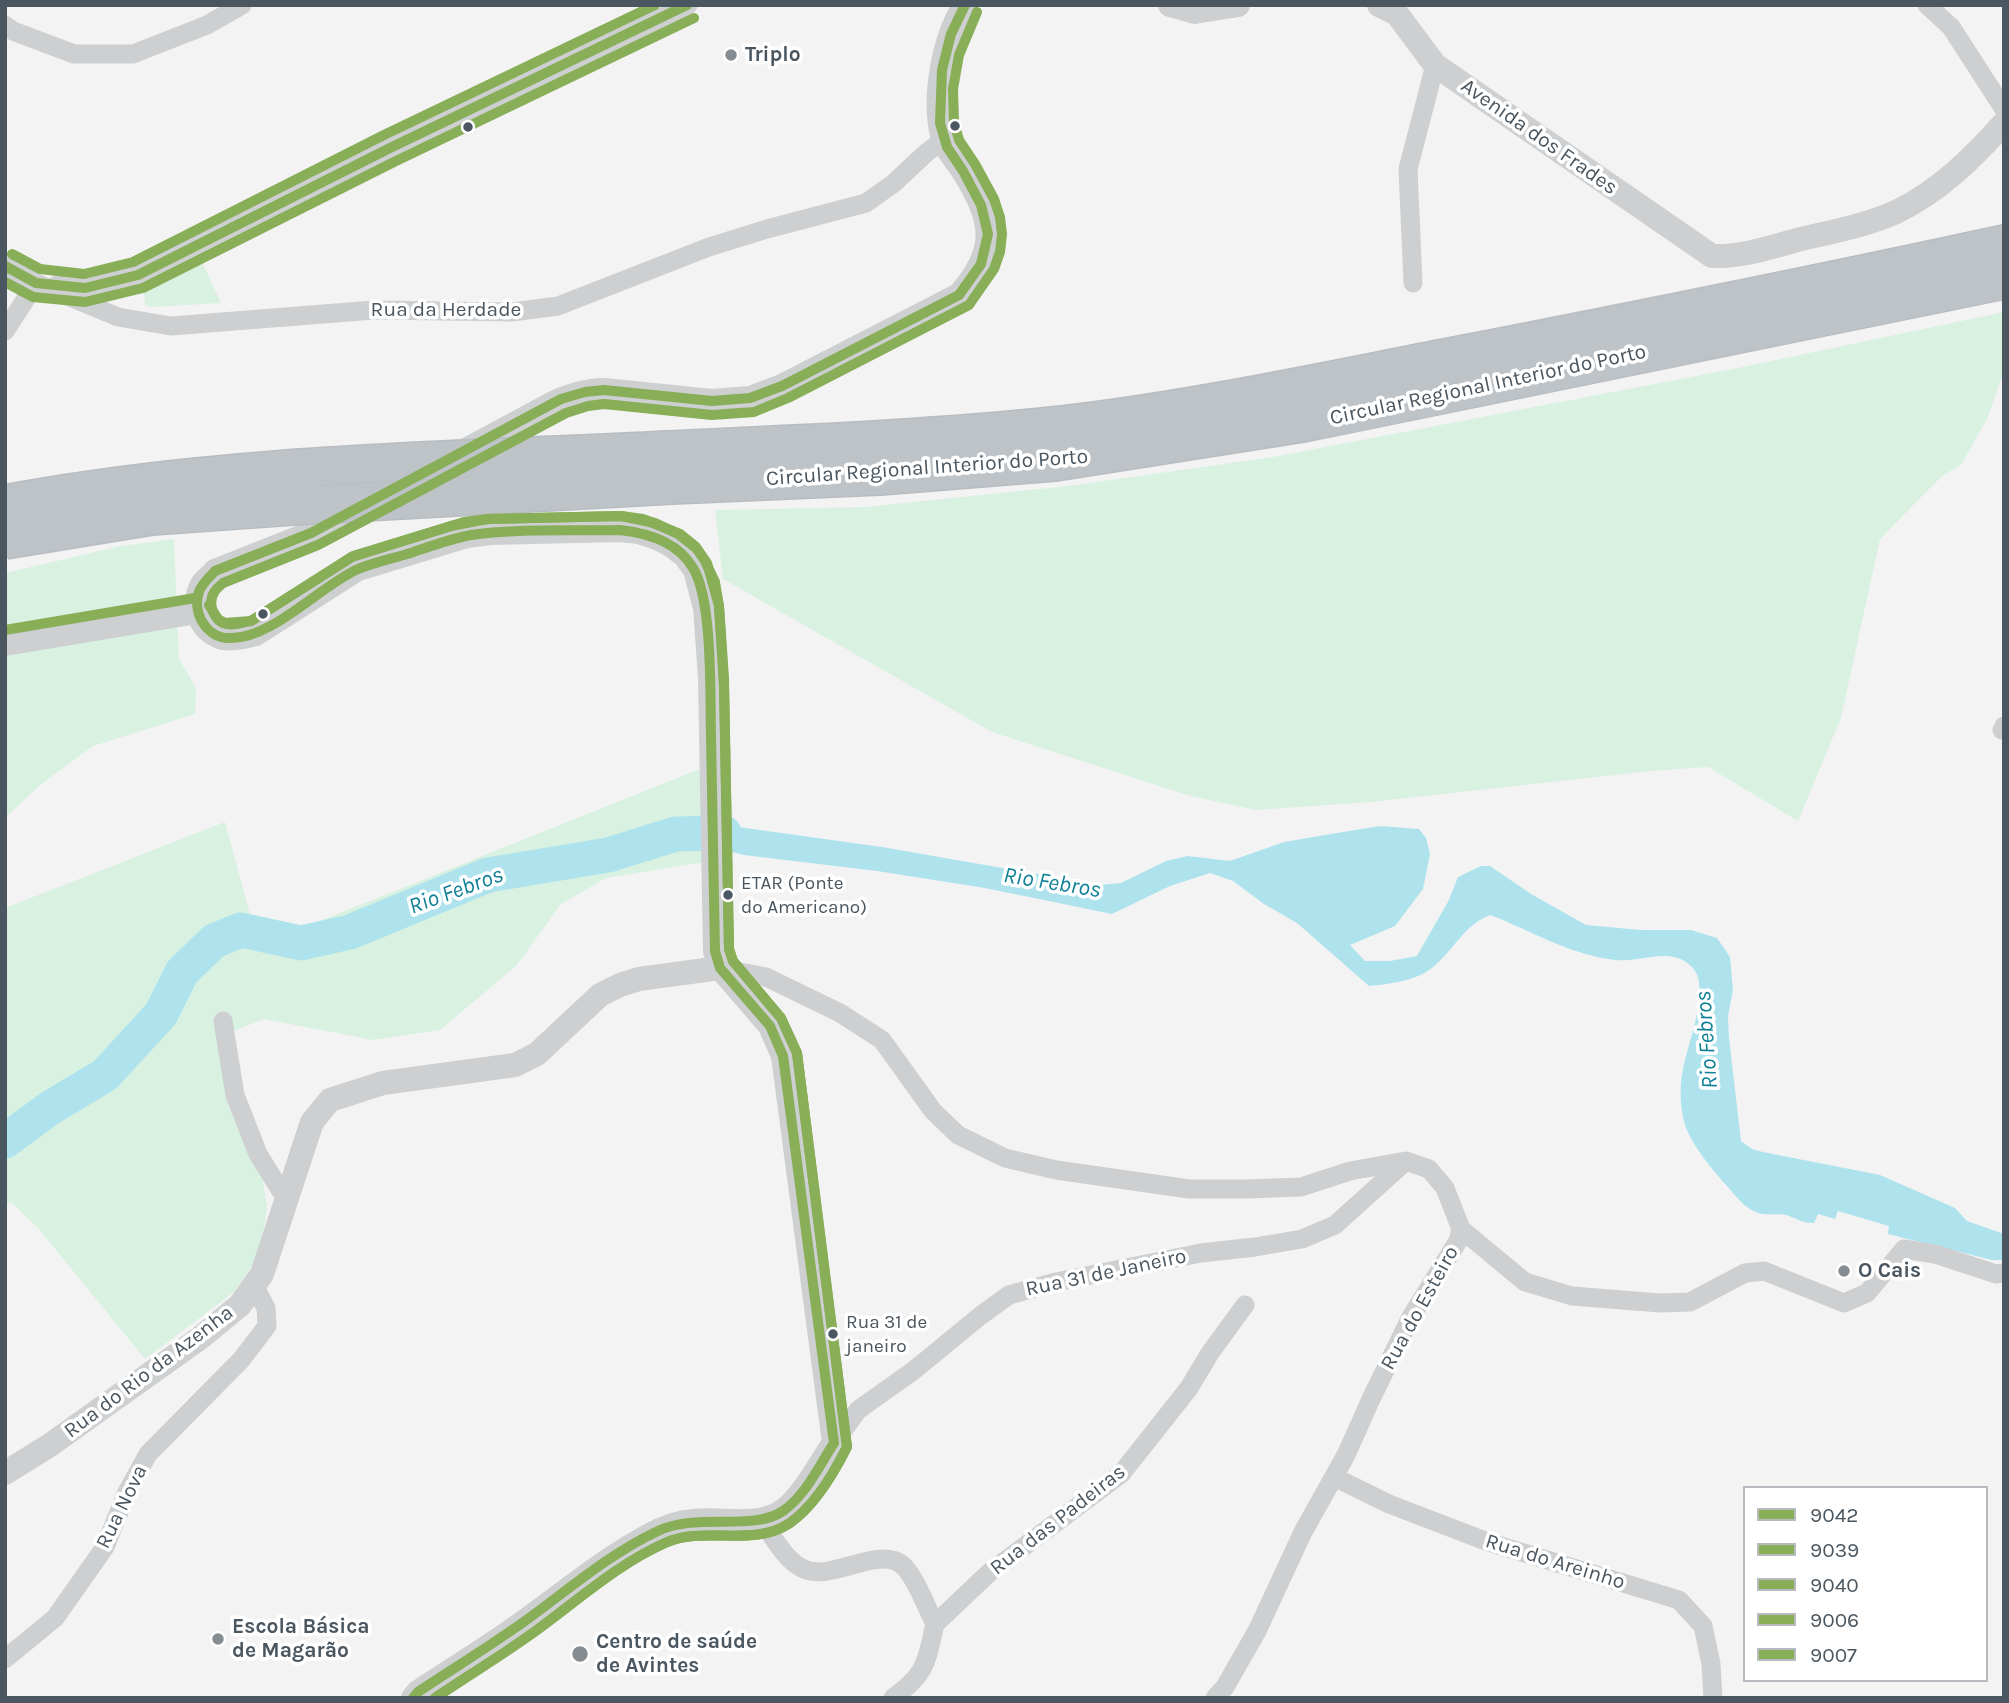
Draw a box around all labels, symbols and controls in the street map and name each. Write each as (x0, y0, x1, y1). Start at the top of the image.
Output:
place label: Triplo (745, 42, 801, 68)
marker: Triplo (723, 47, 739, 63)
street label: Avenida dos Frades (1456, 74, 1622, 200)
unlabelled marker (948, 119, 962, 133)
unlabelled marker (461, 120, 475, 134)
street label: Rua da Herdade (371, 297, 521, 323)
street label: Circular Regional Interior do Porto (1328, 339, 1648, 431)
street label: Circular Regional Interior do Porto (765, 444, 1089, 492)
unlabelled marker (256, 607, 270, 621)
water label: Rio Febros (405, 861, 507, 921)
water label: Rio Febros (1001, 862, 1103, 904)
place label: ETAR (Ponte do Americano) (741, 873, 867, 917)
marker: ETAR (Ponte do Americano) (721, 888, 735, 902)
water label: Rio Febros (1690, 990, 1724, 1090)
street label: Rua do Esteiro (1376, 1242, 1464, 1374)
street label: Rua 31 de Janeiro (1023, 1244, 1189, 1302)
place label: O Cais (1858, 1258, 1921, 1284)
marker: O Cais (1836, 1263, 1852, 1279)
street label: Rua do Rio da Azenha (59, 1300, 239, 1444)
place label: Rua 31 de janeiro (846, 1312, 927, 1356)
marker: Rua 31 de janeiro (826, 1327, 840, 1341)
street label: Rua das Padeiras (985, 1459, 1131, 1581)
street label: Rua Nova (91, 1461, 153, 1553)
legend (1743, 1486, 1988, 1682)
text: 9042 (1810, 1503, 1859, 1527)
street label: Rua do Areinho (1482, 1529, 1628, 1595)
text: 9039 (1810, 1538, 1859, 1562)
text: 9040 (1810, 1573, 1859, 1597)
text: 9006 (1810, 1608, 1859, 1632)
place label: Escola Básica de Magarão (232, 1614, 370, 1664)
place label: Centro de saúde de Avintes (596, 1629, 757, 1679)
marker: Escola Básica de Magarão (210, 1631, 226, 1647)
text: 9007 (1810, 1643, 1857, 1667)
marker: Centro de saúde de Avintes (570, 1644, 590, 1664)

